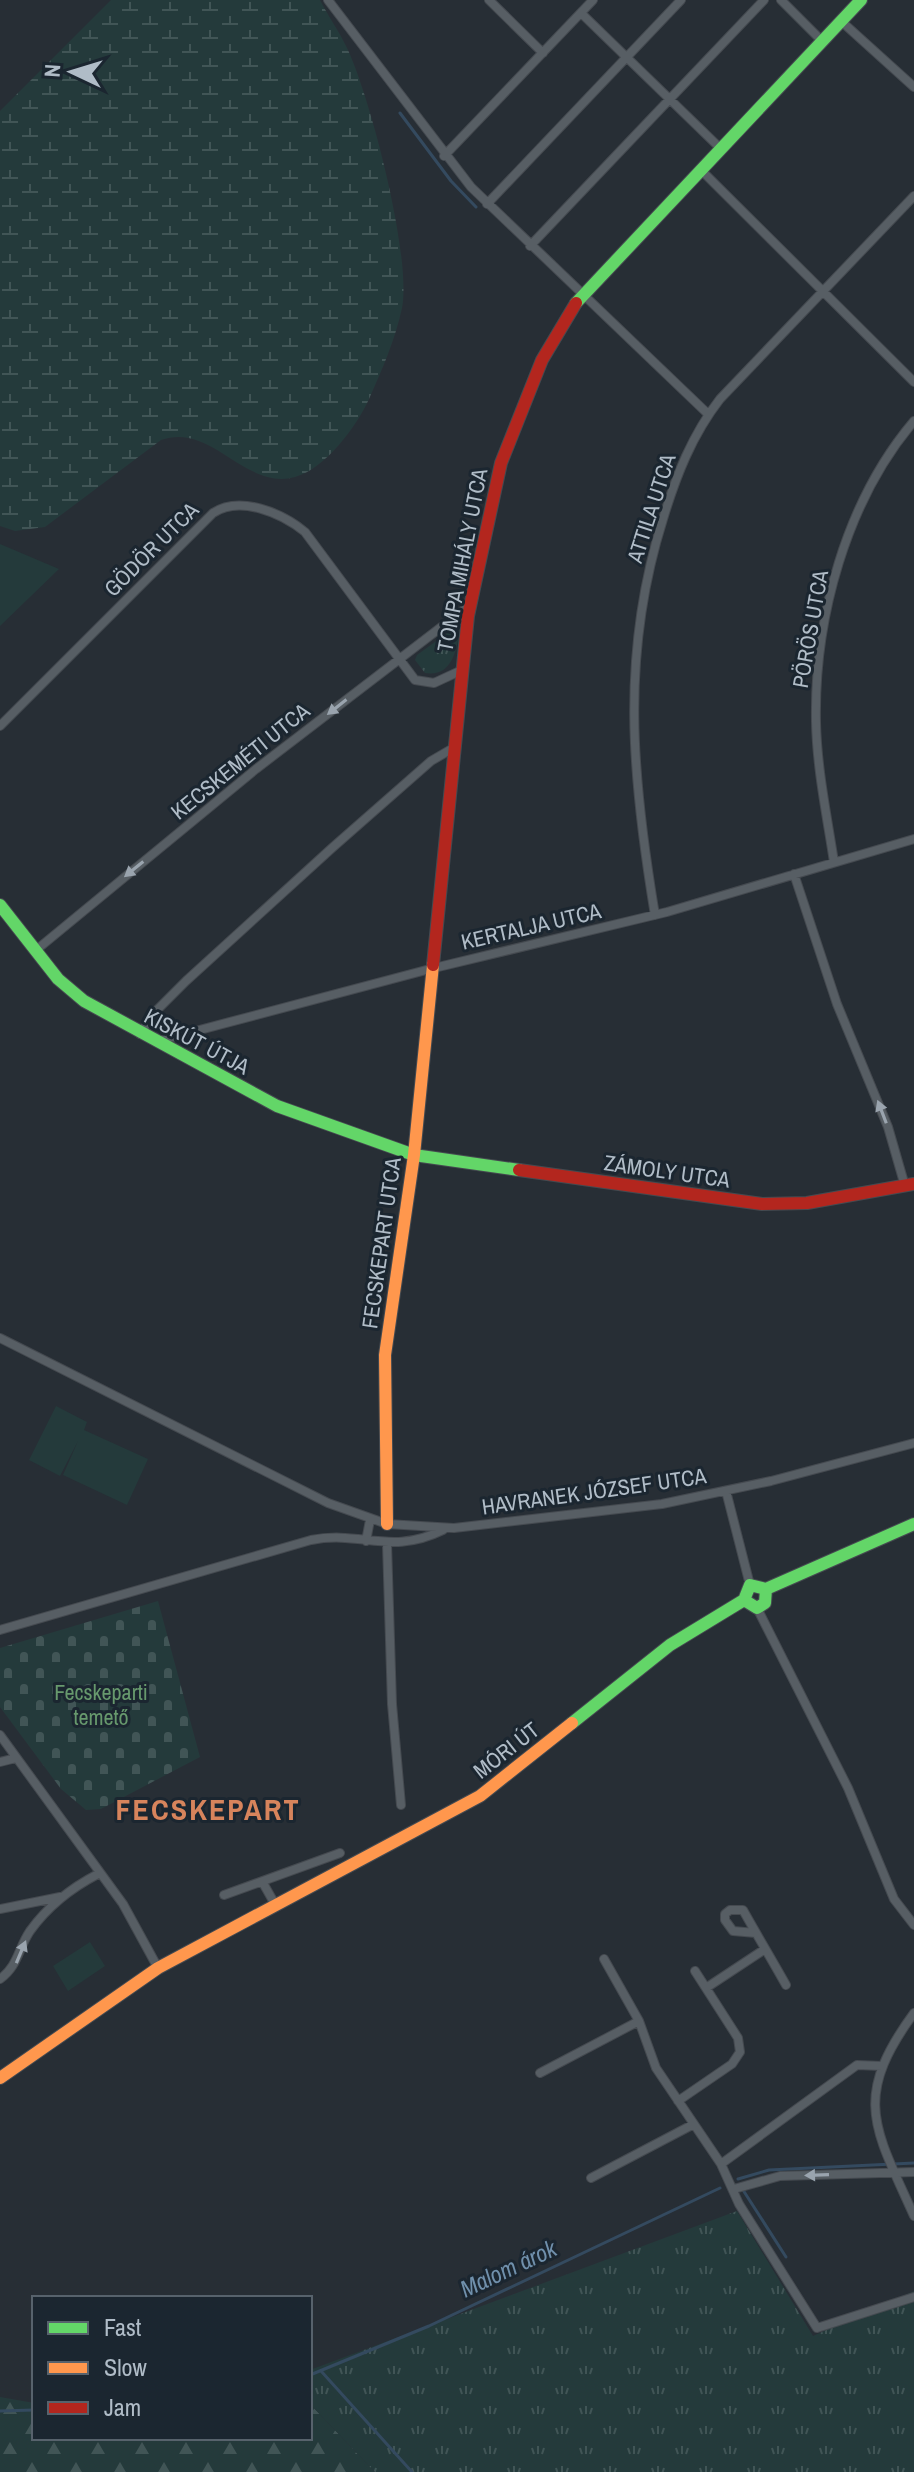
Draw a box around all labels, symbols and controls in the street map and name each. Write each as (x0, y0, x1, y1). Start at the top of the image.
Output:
north arrow (32, 32, 112, 112)
text: N (37, 63, 67, 78)
street label: ATTILA UTCA (619, 449, 683, 567)
street label: TOMPA MIHÁLY UTCA (430, 465, 495, 654)
street label: GÖDÖR UTCA (97, 494, 206, 603)
street label: PÖRÖS UTCA (785, 567, 835, 690)
street label: KECSKEMÉTI UTCA (164, 695, 316, 826)
one-way arrow (327, 698, 347, 714)
one-way arrow (125, 860, 145, 877)
street label: KERTALJA UTCA (458, 895, 605, 957)
street label: KISKÚT ÚTJA (139, 1001, 256, 1082)
one-way arrow (875, 1100, 888, 1124)
street label: ZÁMOLY UTCA (602, 1147, 733, 1195)
street label: FECSKEPART UTCA (354, 1155, 408, 1330)
street label: HAVRANEK JÓZSEF UTCA (480, 1460, 709, 1522)
park label: Fecskeparti temető (54, 1677, 148, 1732)
street label: MÓRI ÚT (467, 1715, 545, 1785)
district label: FECSKEPART (116, 1789, 300, 1829)
one-way arrow (14, 1940, 27, 1964)
one-way arrow (804, 2169, 829, 2182)
water label: Malom árok (455, 2231, 562, 2304)
legend (32, 2296, 312, 2440)
text: Fast (104, 2311, 142, 2343)
text: Slow (104, 2351, 147, 2383)
text: Jam (104, 2391, 141, 2423)

